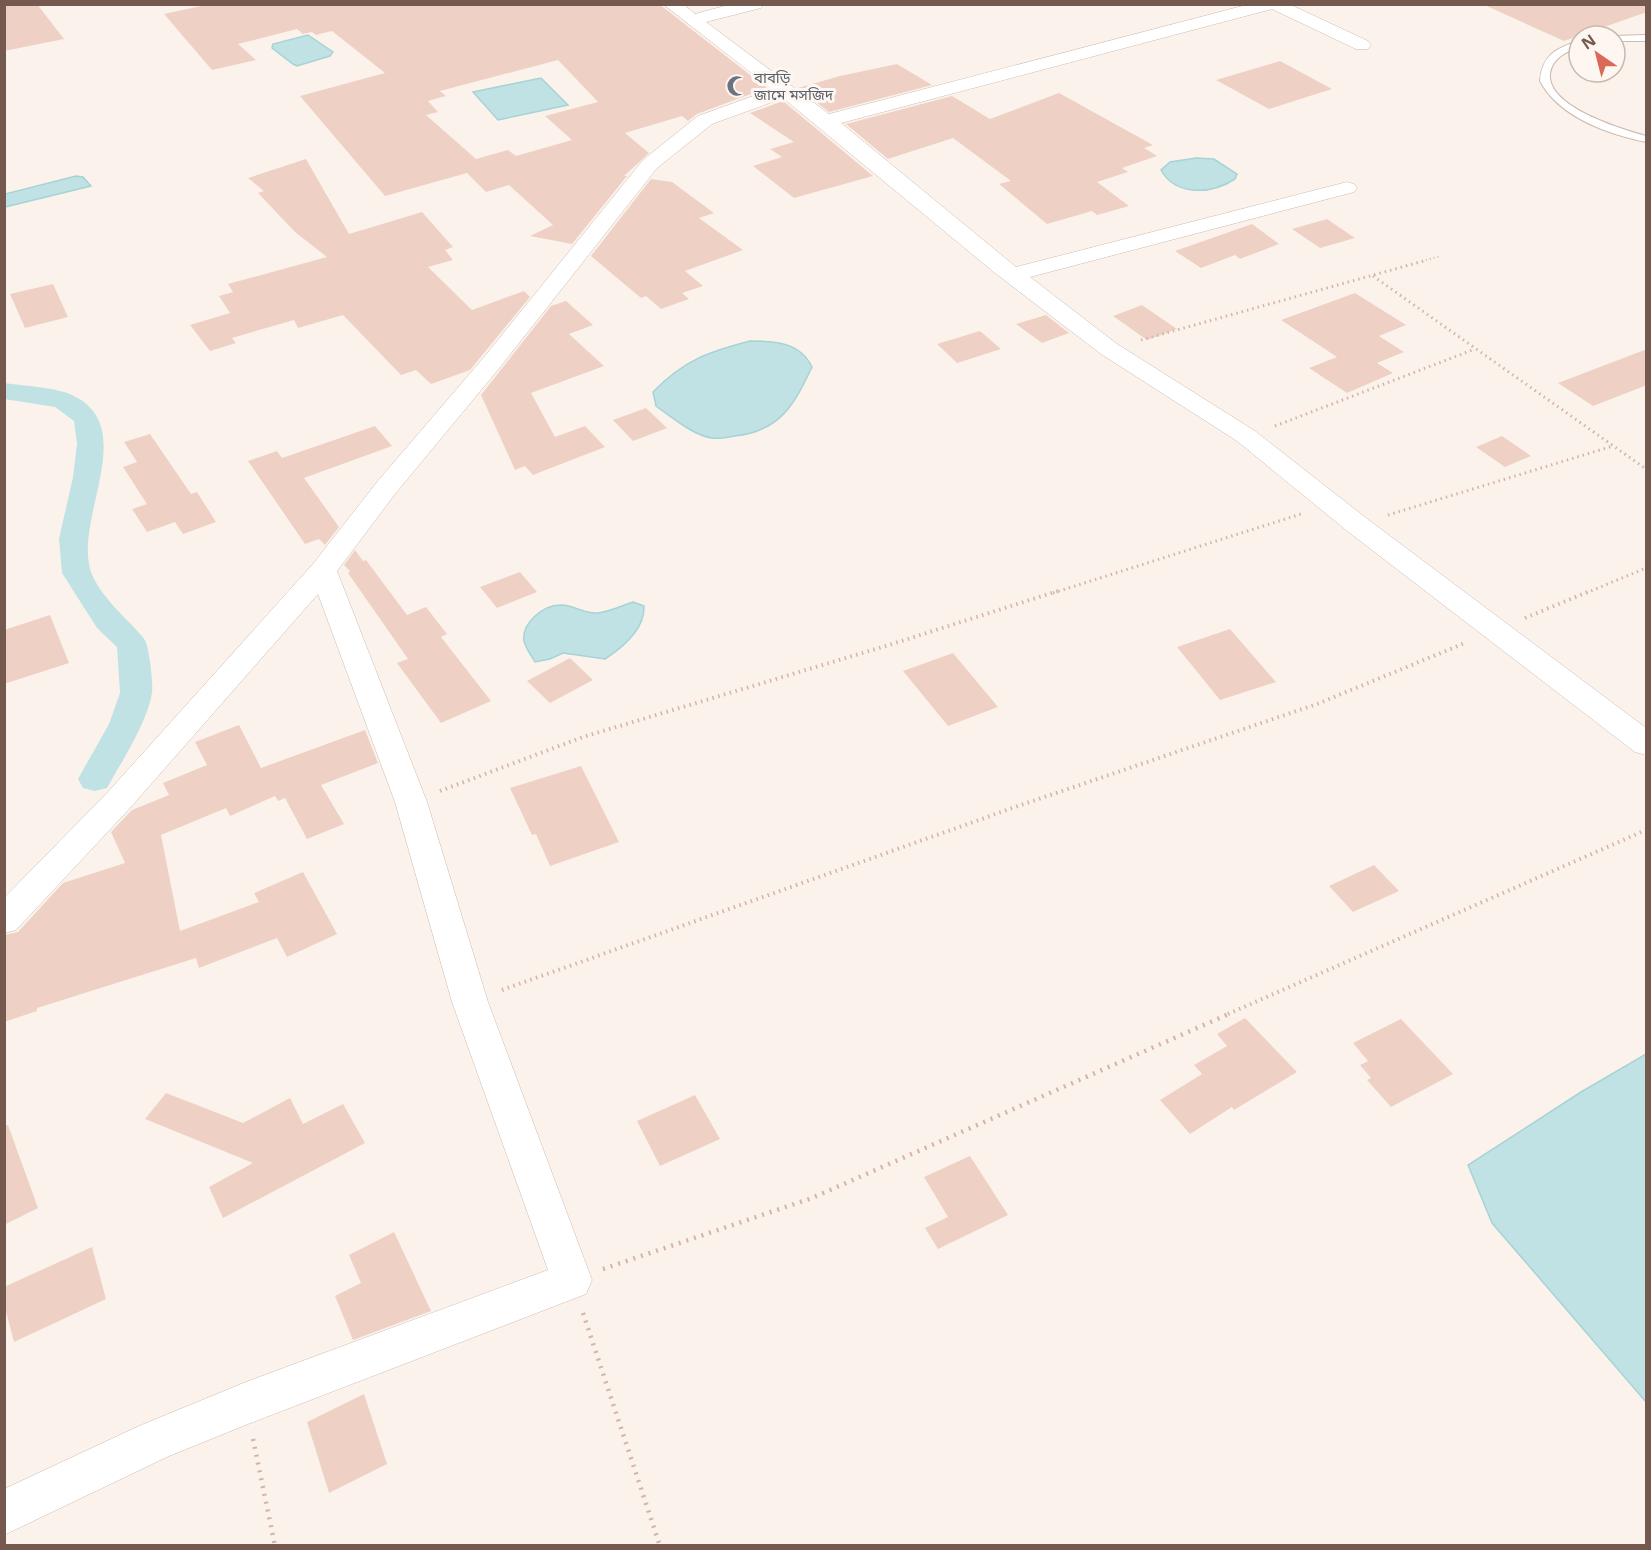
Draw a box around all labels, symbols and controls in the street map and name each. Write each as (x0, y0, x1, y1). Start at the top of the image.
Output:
north arrow (1567, 24, 1627, 84)
text: N (1577, 29, 1600, 54)
place label: বাবড়ি জামে মসজিদ (753, 67, 834, 104)
mosque icon: বাবড়ি জামে মসজিদ (725, 74, 749, 98)

